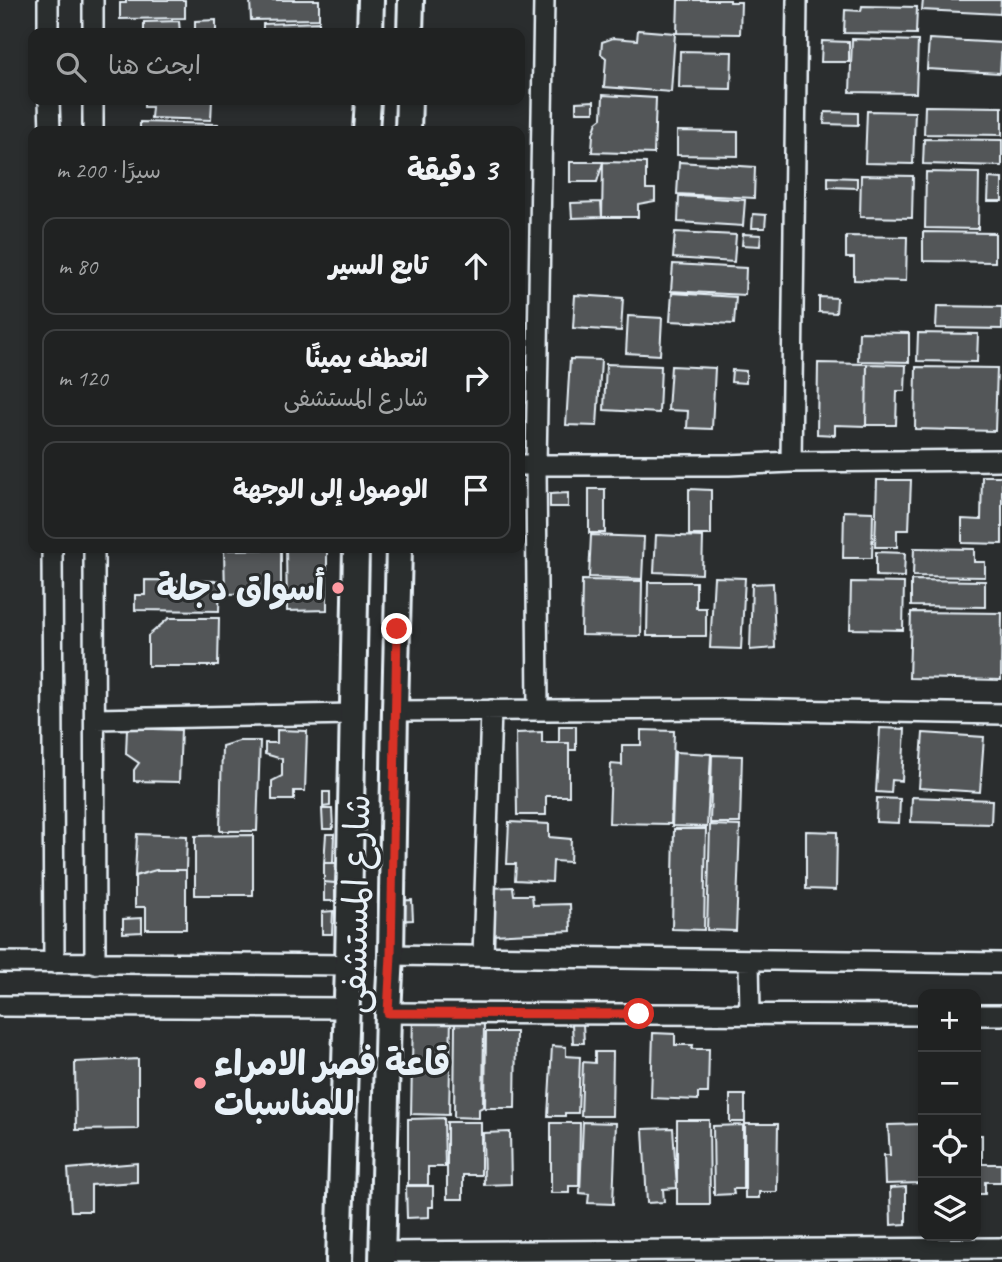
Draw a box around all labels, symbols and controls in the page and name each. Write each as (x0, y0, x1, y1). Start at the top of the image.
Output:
search box (28, 28, 525, 105)
icon: search (52, 48, 90, 86)
text: ابحث هنا (108, 49, 201, 82)
text: 3 دقيقة (407, 151, 497, 189)
text: سيرًا · 200 m (56, 156, 161, 185)
icon: ahead (457, 247, 495, 285)
text: تابع السير (329, 249, 428, 282)
text: 80 m (58, 252, 97, 281)
text: انعطف يمينًا (306, 342, 428, 375)
icon: right (457, 359, 495, 397)
text: 120 m (58, 364, 108, 393)
text: شارع المستشفى (284, 384, 428, 413)
icon: arrive (457, 471, 495, 509)
text: الوصول إلى الوجهة (233, 473, 428, 506)
place label: أسواق دجلة (156, 566, 325, 611)
marker: أسواق دجلة (330, 580, 346, 596)
route end (381, 613, 412, 644)
street label: شارع المستشفى (332, 794, 382, 1014)
map controls (918, 989, 981, 1241)
button: + (918, 989, 981, 1052)
route start (623, 998, 654, 1029)
place label: قاعة فصر الامراء للمناسبات (214, 1041, 450, 1126)
button: − (918, 1052, 981, 1115)
marker: قاعة فصر الامراء للمناسبات (192, 1075, 208, 1091)
button: locate (918, 1115, 981, 1178)
button: layers (918, 1178, 981, 1241)

